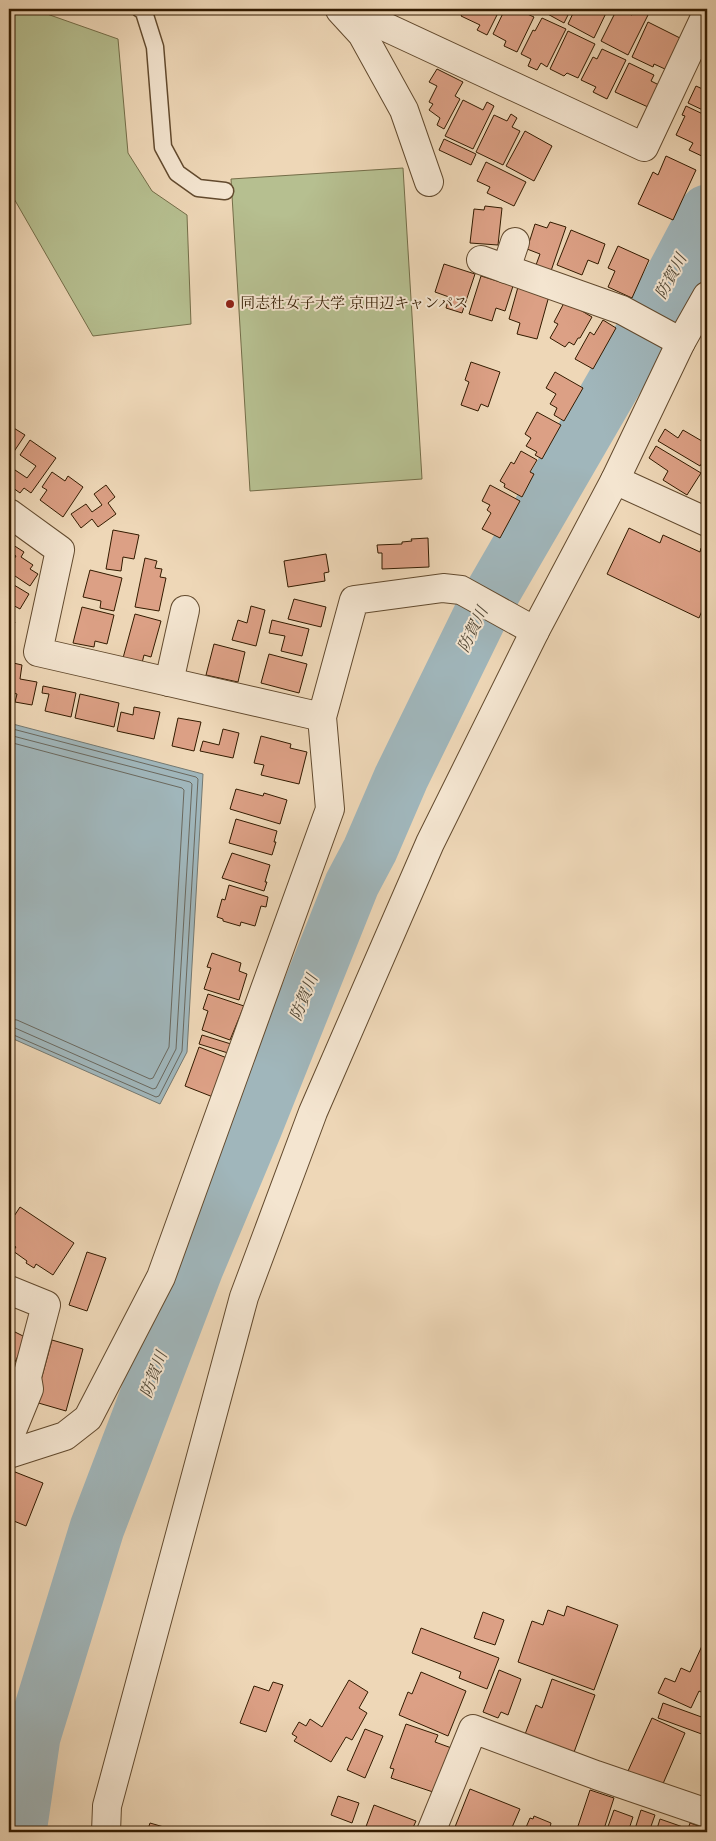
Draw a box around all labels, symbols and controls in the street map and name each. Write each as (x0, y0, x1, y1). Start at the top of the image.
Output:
water label: 防賀川 (652, 249, 691, 302)
place label: 同志社女子大学 京田辺キャンパス (240, 295, 468, 312)
marker: 同志社女子大学 京田辺キャンパス (224, 298, 236, 310)
water label: 防賀川 (454, 602, 493, 655)
water label: 防賀川 (287, 970, 322, 1023)
water label: 防賀川 (137, 1347, 172, 1400)

